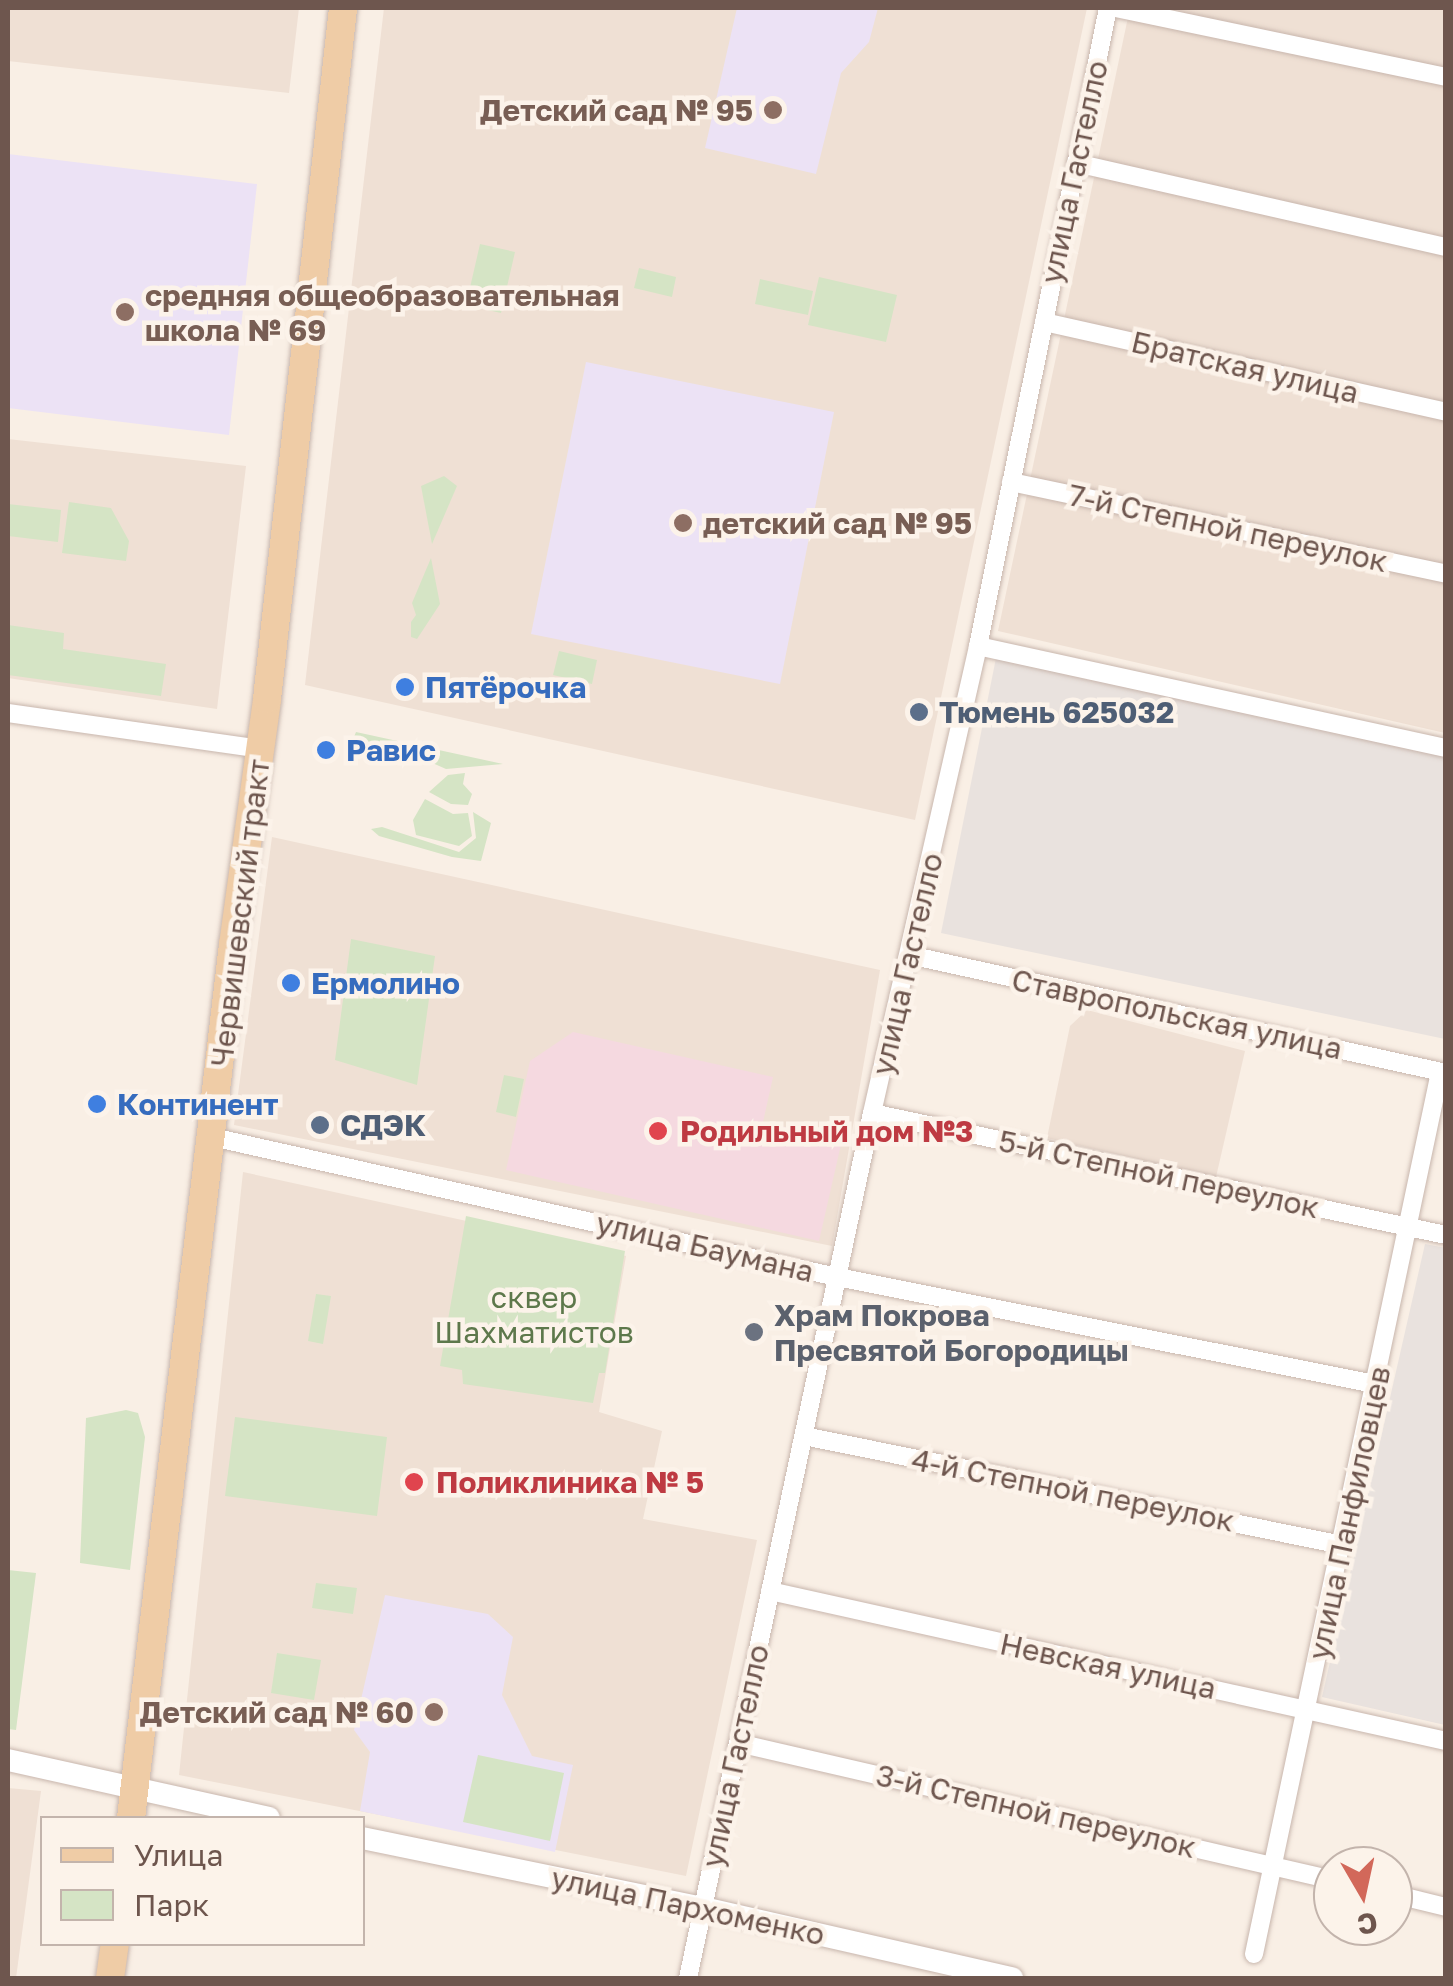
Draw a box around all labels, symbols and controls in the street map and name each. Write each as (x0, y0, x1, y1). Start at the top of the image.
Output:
street label: улица Гастелло (1033, 57, 1115, 287)
place label: Детский сад № 95 (480, 92, 753, 128)
marker: Детский сад № 95 (762, 99, 784, 121)
place label: средняя общеобразовательная школа № 69 (145, 277, 619, 348)
marker: средняя общеобразовательная школа № 69 (114, 301, 136, 323)
street label: Братская улица (1128, 323, 1362, 411)
street label: 7-й Степной переулок (1065, 477, 1391, 579)
place label: детский сад № 95 (703, 505, 972, 541)
marker: детский сад № 95 (672, 512, 694, 534)
place label: Пятёрочка (425, 669, 586, 705)
marker: Пятёрочка (394, 676, 416, 698)
place label: Тюмень 625032 (939, 694, 1174, 730)
marker: Тюмень 625032 (908, 701, 930, 723)
place label: Равис (346, 732, 436, 768)
marker: Равис (315, 739, 337, 761)
street label: Червишевский тракт (203, 757, 277, 1069)
street label: улица Гастелло (864, 849, 950, 1079)
street label: Ставропольская улица (1008, 961, 1346, 1067)
place label: Ермолино (311, 965, 460, 1001)
marker: Ермолино (280, 972, 302, 994)
place label: Континент (117, 1086, 279, 1122)
marker: Континент (86, 1093, 108, 1115)
place label: СДЭК (340, 1107, 426, 1143)
place label: Родильный дом №3 (680, 1113, 973, 1149)
marker: СДЭК (309, 1114, 331, 1136)
marker: Родильный дом №3 (645, 1118, 671, 1144)
street label: 5-й Степной переулок (996, 1122, 1322, 1226)
street label: улица Баумана (593, 1204, 817, 1290)
park label: сквер Шахматистов (434, 1279, 634, 1350)
place label: Храм Покрова Пресвятой Богородицы (774, 1297, 1129, 1368)
marker: Храм Покрова Пресвятой Богородицы (743, 1321, 765, 1343)
street label: улица Панфиловцев (1300, 1363, 1398, 1663)
street label: 4-й Степной переулок (909, 1441, 1237, 1539)
place label: Поликлиника № 5 (436, 1464, 704, 1500)
marker: Поликлиника № 5 (401, 1469, 427, 1495)
street label: Невская улица (997, 1626, 1219, 1706)
street label: улица Гастелло (694, 1641, 776, 1871)
place label: Детский сад № 60 (140, 1694, 414, 1730)
marker: Детский сад № 60 (423, 1701, 445, 1723)
street label: 3-й Степной переулок (873, 1757, 1199, 1865)
legend (40, 1816, 365, 1946)
text: Улица (134, 1837, 223, 1873)
north arrow (1313, 1846, 1413, 1946)
street label: улица Пархоменко (548, 1859, 828, 1953)
text: Парк (134, 1887, 209, 1923)
text: С (1355, 1906, 1380, 1942)

